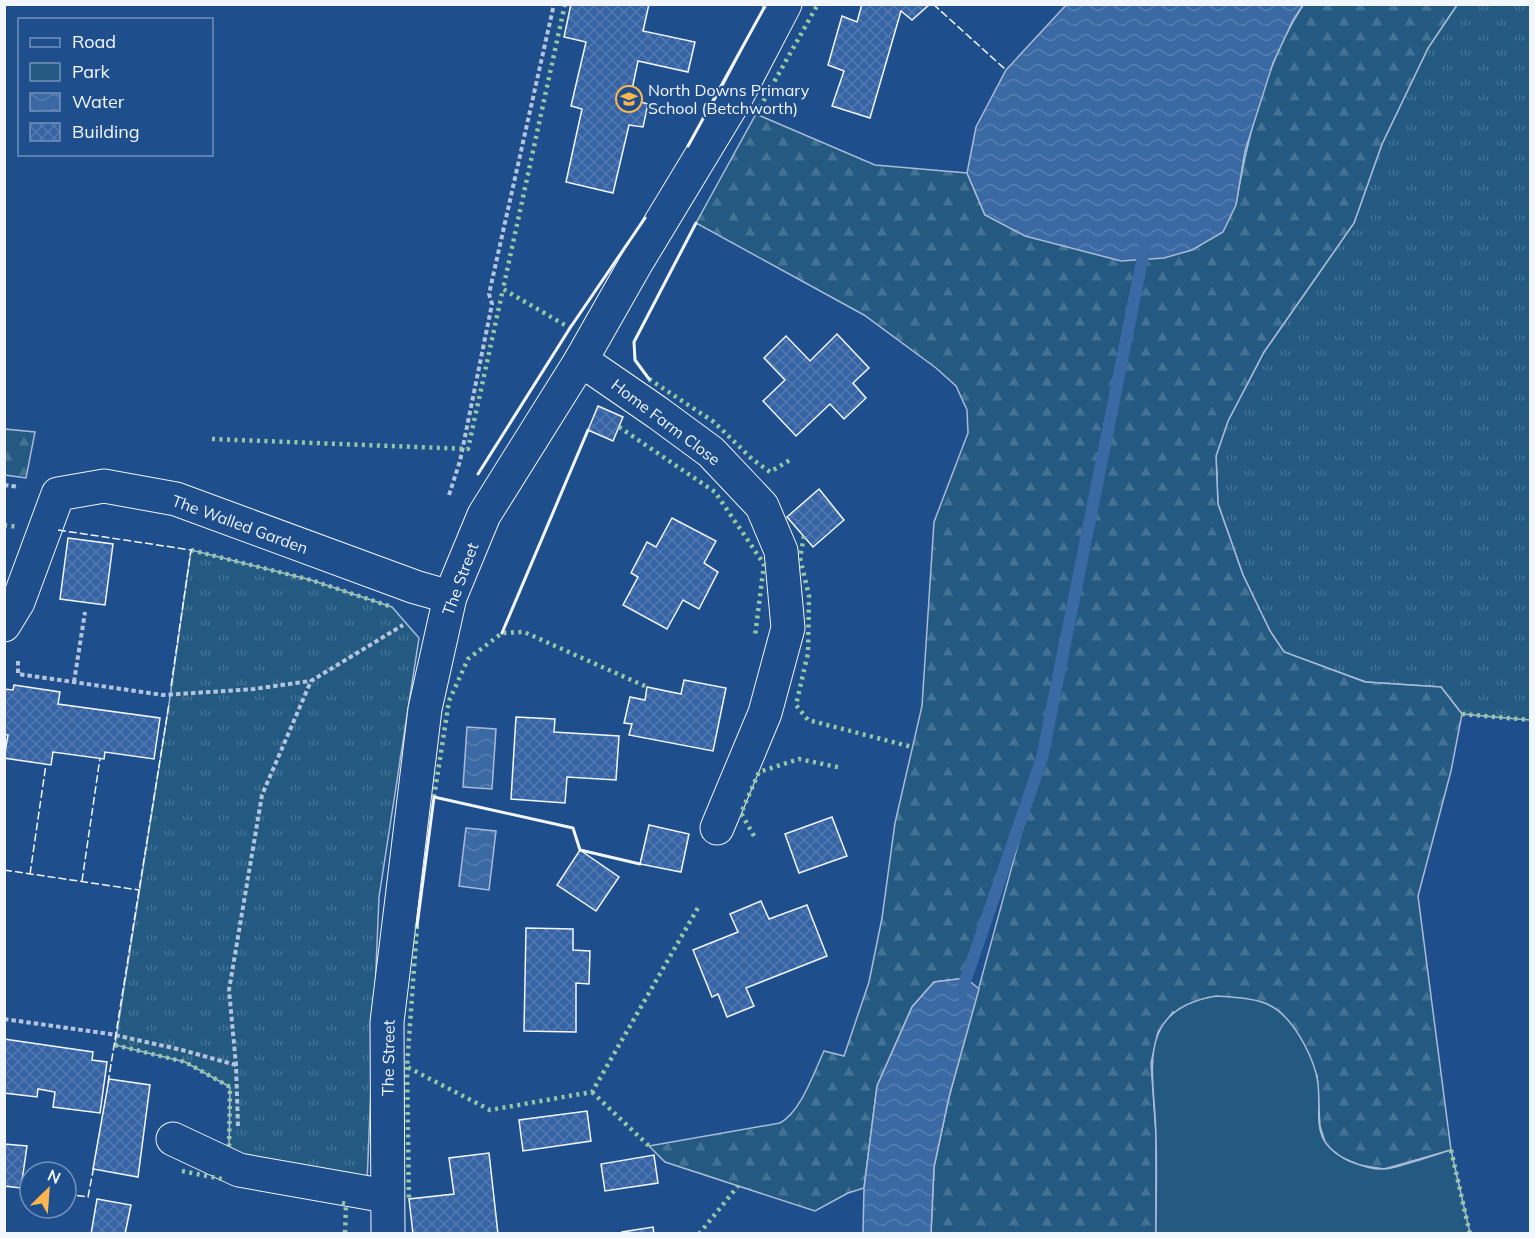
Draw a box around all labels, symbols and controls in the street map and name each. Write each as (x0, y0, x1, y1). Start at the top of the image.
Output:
legend (18, 18, 213, 156)
text: Road (72, 30, 116, 53)
text: Park (72, 60, 111, 83)
place label: North Downs Primary School (Betchworth) (648, 80, 810, 118)
school or university icon: North Downs Primary School (Betchworth) (614, 84, 644, 114)
text: Water (72, 90, 125, 113)
text: Building (72, 120, 140, 143)
street label: Home Farm Close (608, 375, 724, 469)
street label: The Walled Garden (169, 490, 311, 558)
street label: The Street (438, 539, 483, 618)
street label: The Street (377, 1019, 399, 1096)
north arrow (18, 1160, 78, 1220)
text: N (45, 1165, 64, 1188)

